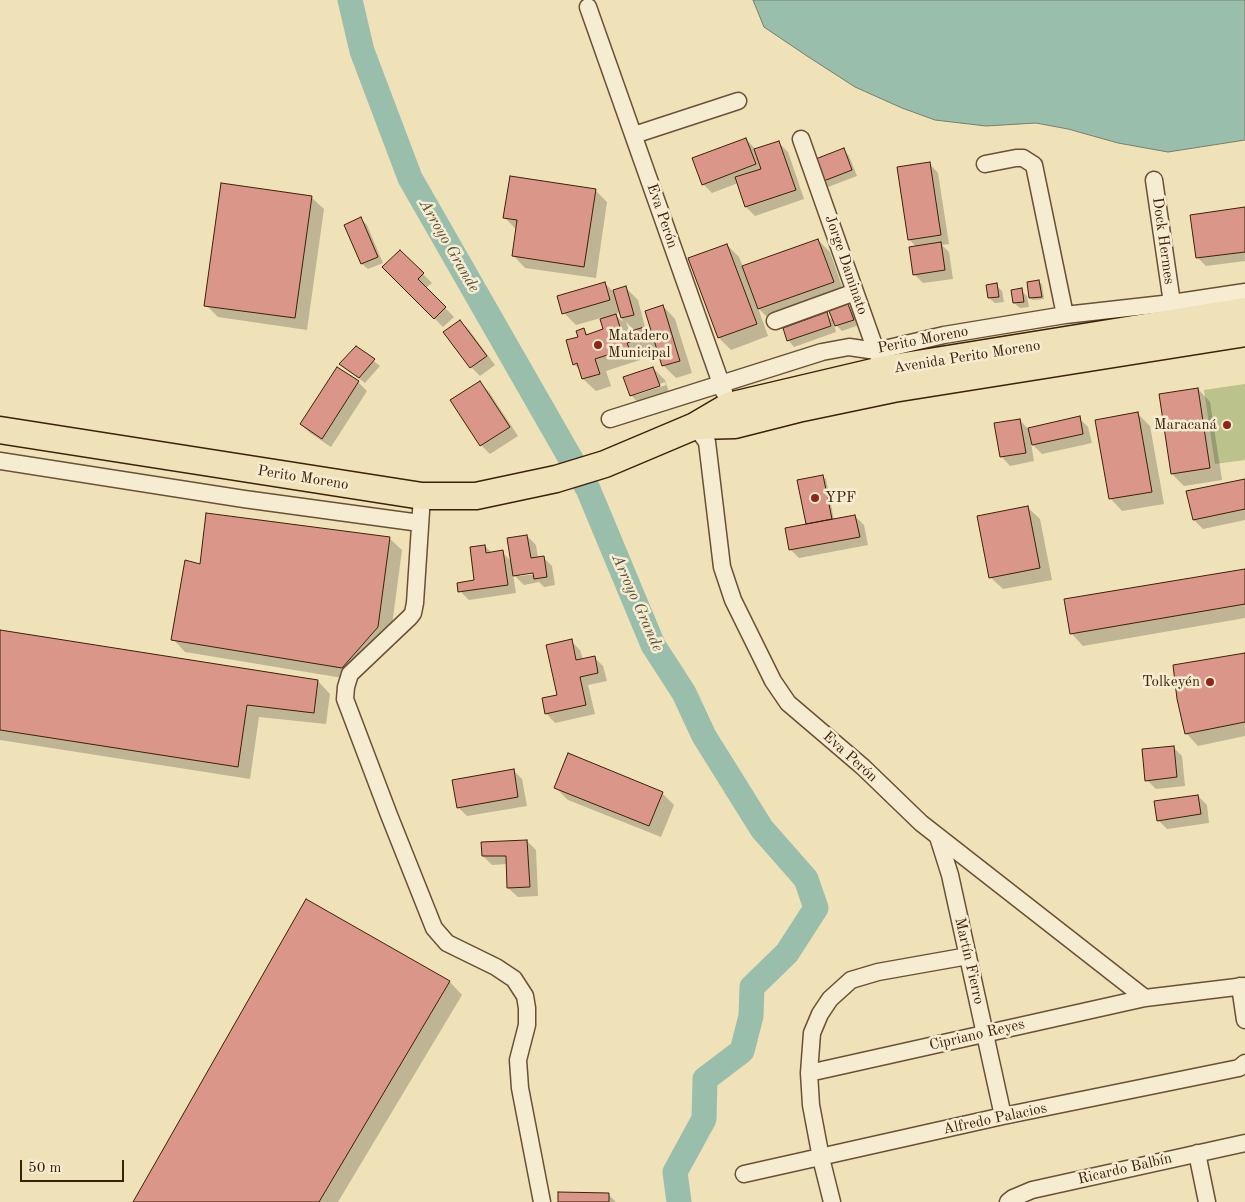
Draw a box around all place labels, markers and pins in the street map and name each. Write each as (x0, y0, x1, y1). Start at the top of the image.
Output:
place label: Matadero Municipal (608, 327, 671, 362)
marker: Matadero Municipal (592, 339, 604, 351)
place label: Maracaná (1154, 416, 1217, 434)
marker: Maracaná (1221, 419, 1233, 431)
place label: YPF (825, 489, 856, 507)
marker: YPF (809, 492, 821, 504)
place label: Tolkeyén (1142, 673, 1200, 691)
marker: Tolkeyén (1204, 676, 1216, 688)

